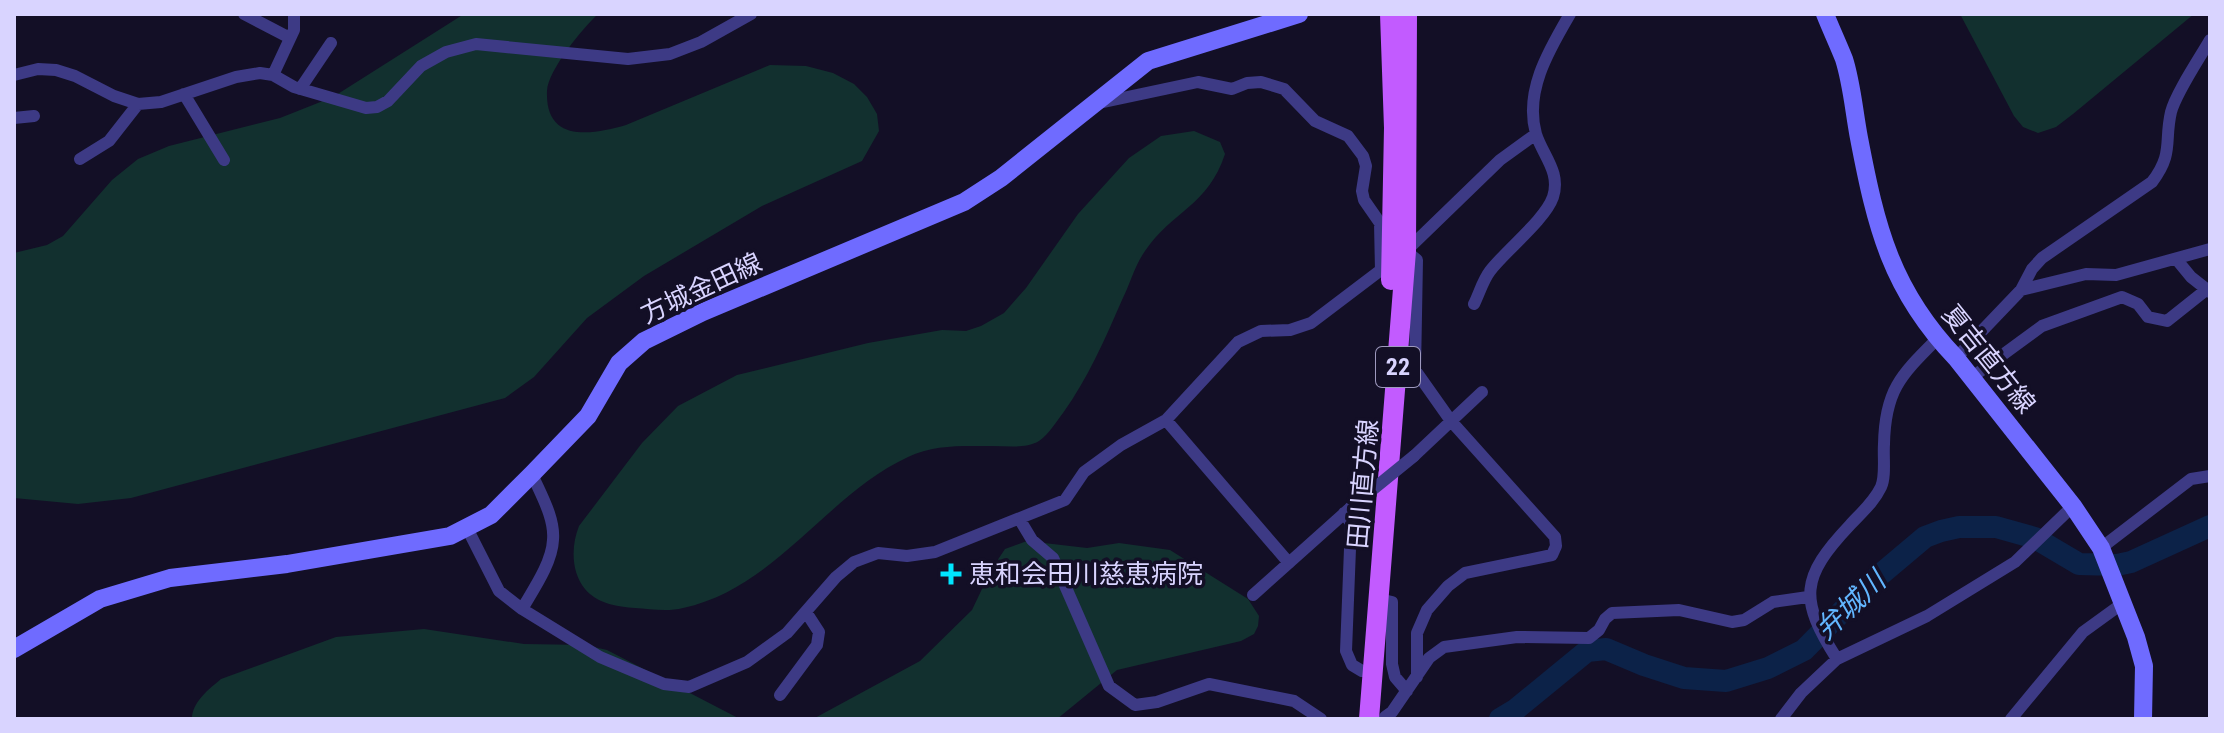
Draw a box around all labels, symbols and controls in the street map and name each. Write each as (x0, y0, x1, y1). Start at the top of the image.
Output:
street label: 方城金田線 (636, 247, 766, 329)
street label: 夏吉直方線 (1936, 299, 2042, 419)
road number: 22 (1376, 347, 1420, 387)
street label: 田川直方線 (1342, 418, 1384, 550)
place label: 恵和会田川慈恵病院 (969, 559, 1203, 589)
water label: 弁城川 (1809, 562, 1894, 646)
marker: 恵和会田川慈恵病院 (940, 563, 962, 585)

